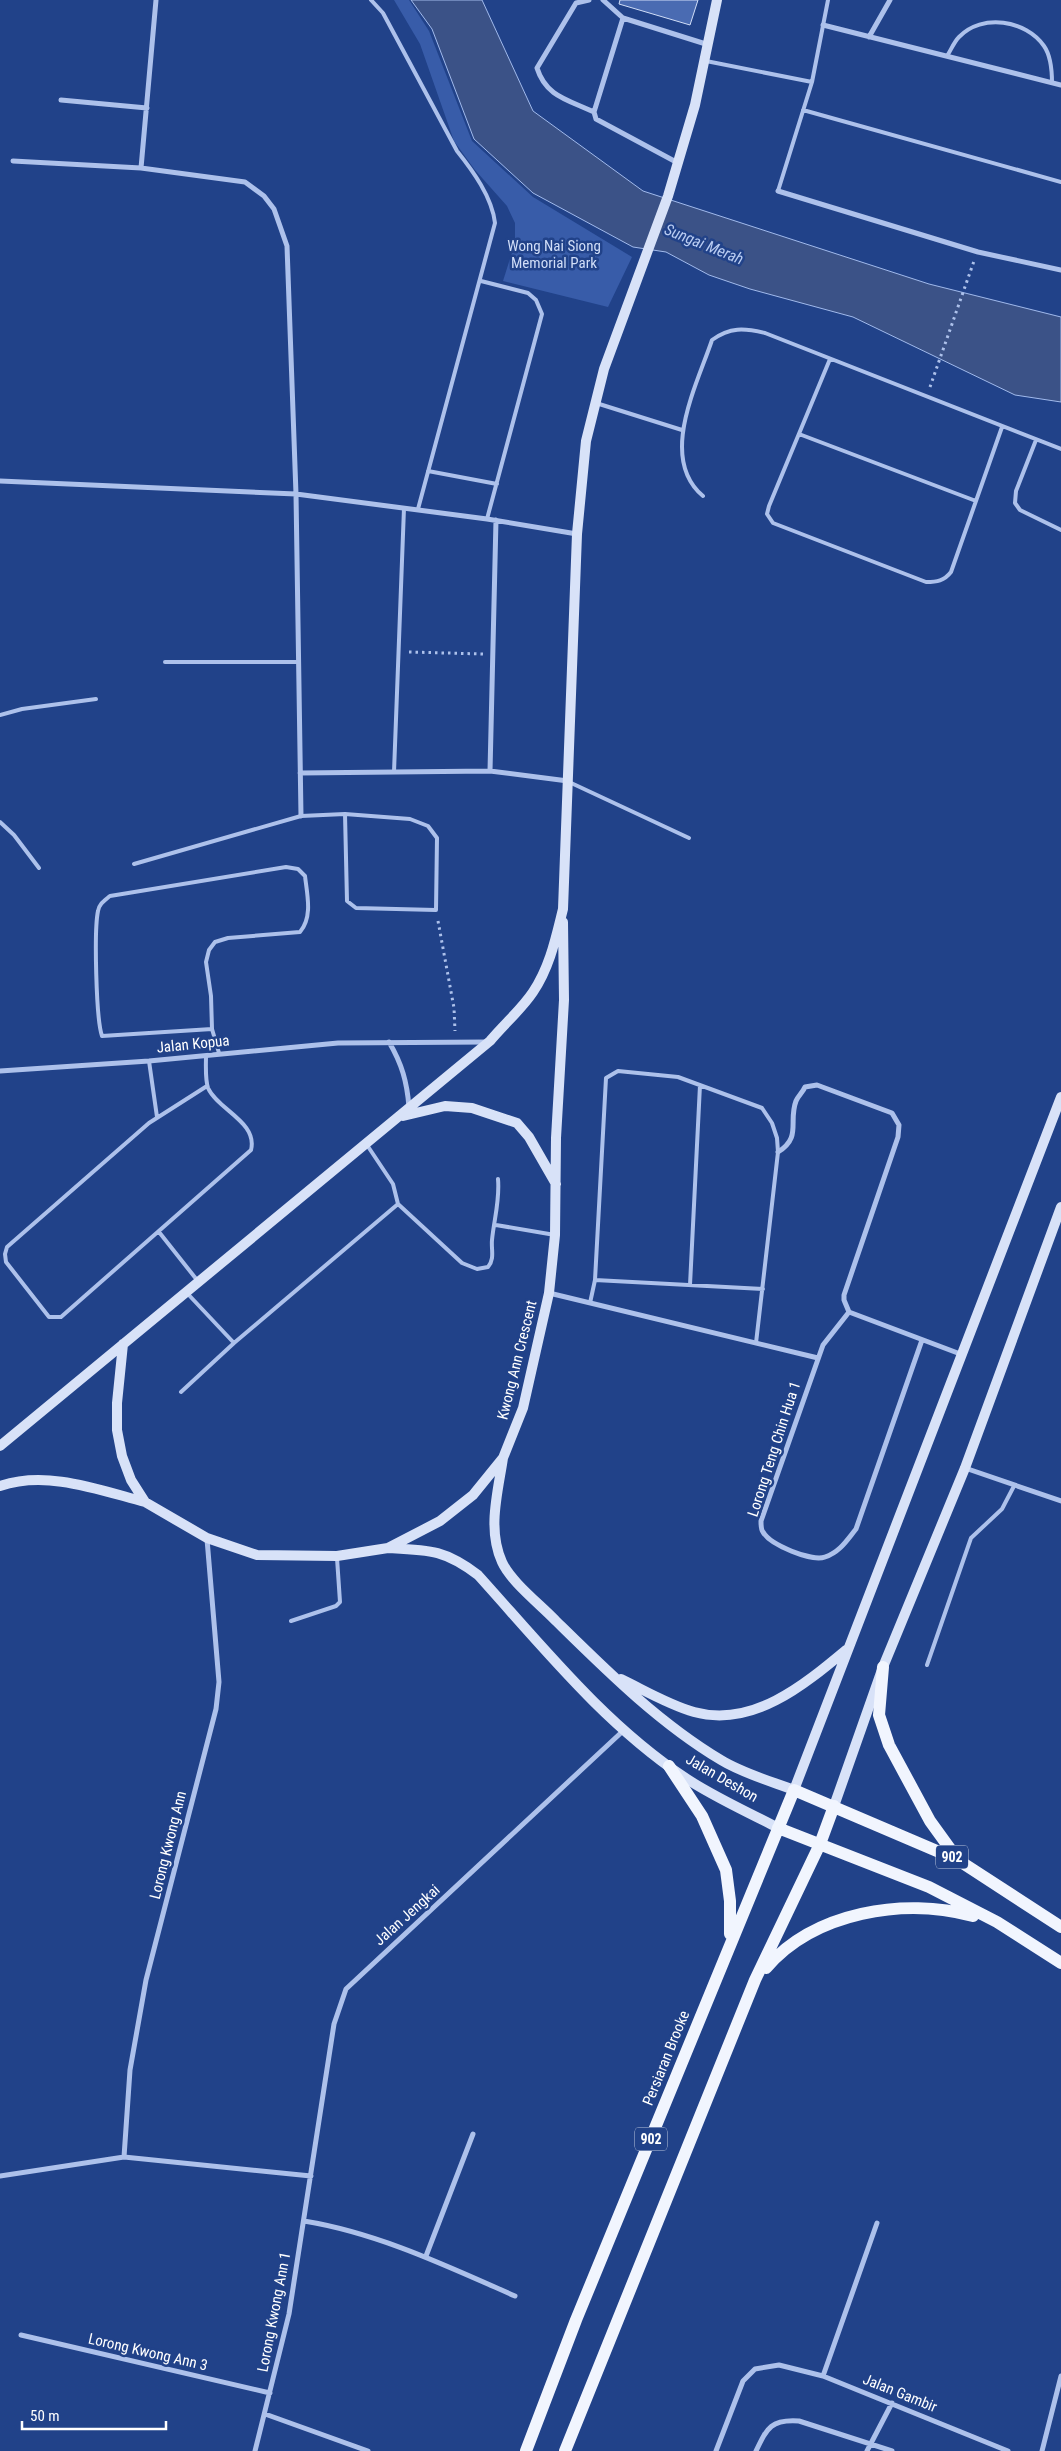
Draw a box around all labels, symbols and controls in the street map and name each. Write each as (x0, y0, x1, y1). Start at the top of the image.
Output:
water label: Sungai Merah (662, 220, 746, 268)
park label: Wong Nai Siong Memorial Park (507, 237, 601, 272)
street label: Jalan Kopua (156, 1031, 230, 1057)
street label: Kwong Ann Crescent (493, 1299, 541, 1421)
street label: Lorong Teng Chin Hua 1 (744, 1379, 804, 1519)
street label: Jalan Deshon (683, 1750, 761, 1806)
street label: Lorong Kwong Ann (146, 1789, 190, 1901)
road number: 902 (936, 1845, 968, 1868)
street label: Jalan Jengkai (370, 1881, 444, 1949)
street label: Persiaran Brooke (639, 2008, 693, 2108)
road number: 902 (635, 2128, 667, 2150)
street label: Lorong Kwong Ann 1 (254, 2250, 294, 2374)
street label: Lorong Kwong Ann 3 (87, 2330, 209, 2374)
street label: Jalan Gambir (860, 2370, 940, 2416)
scale bar (22, 2398, 166, 2430)
text: 50 m (30, 2407, 60, 2425)

